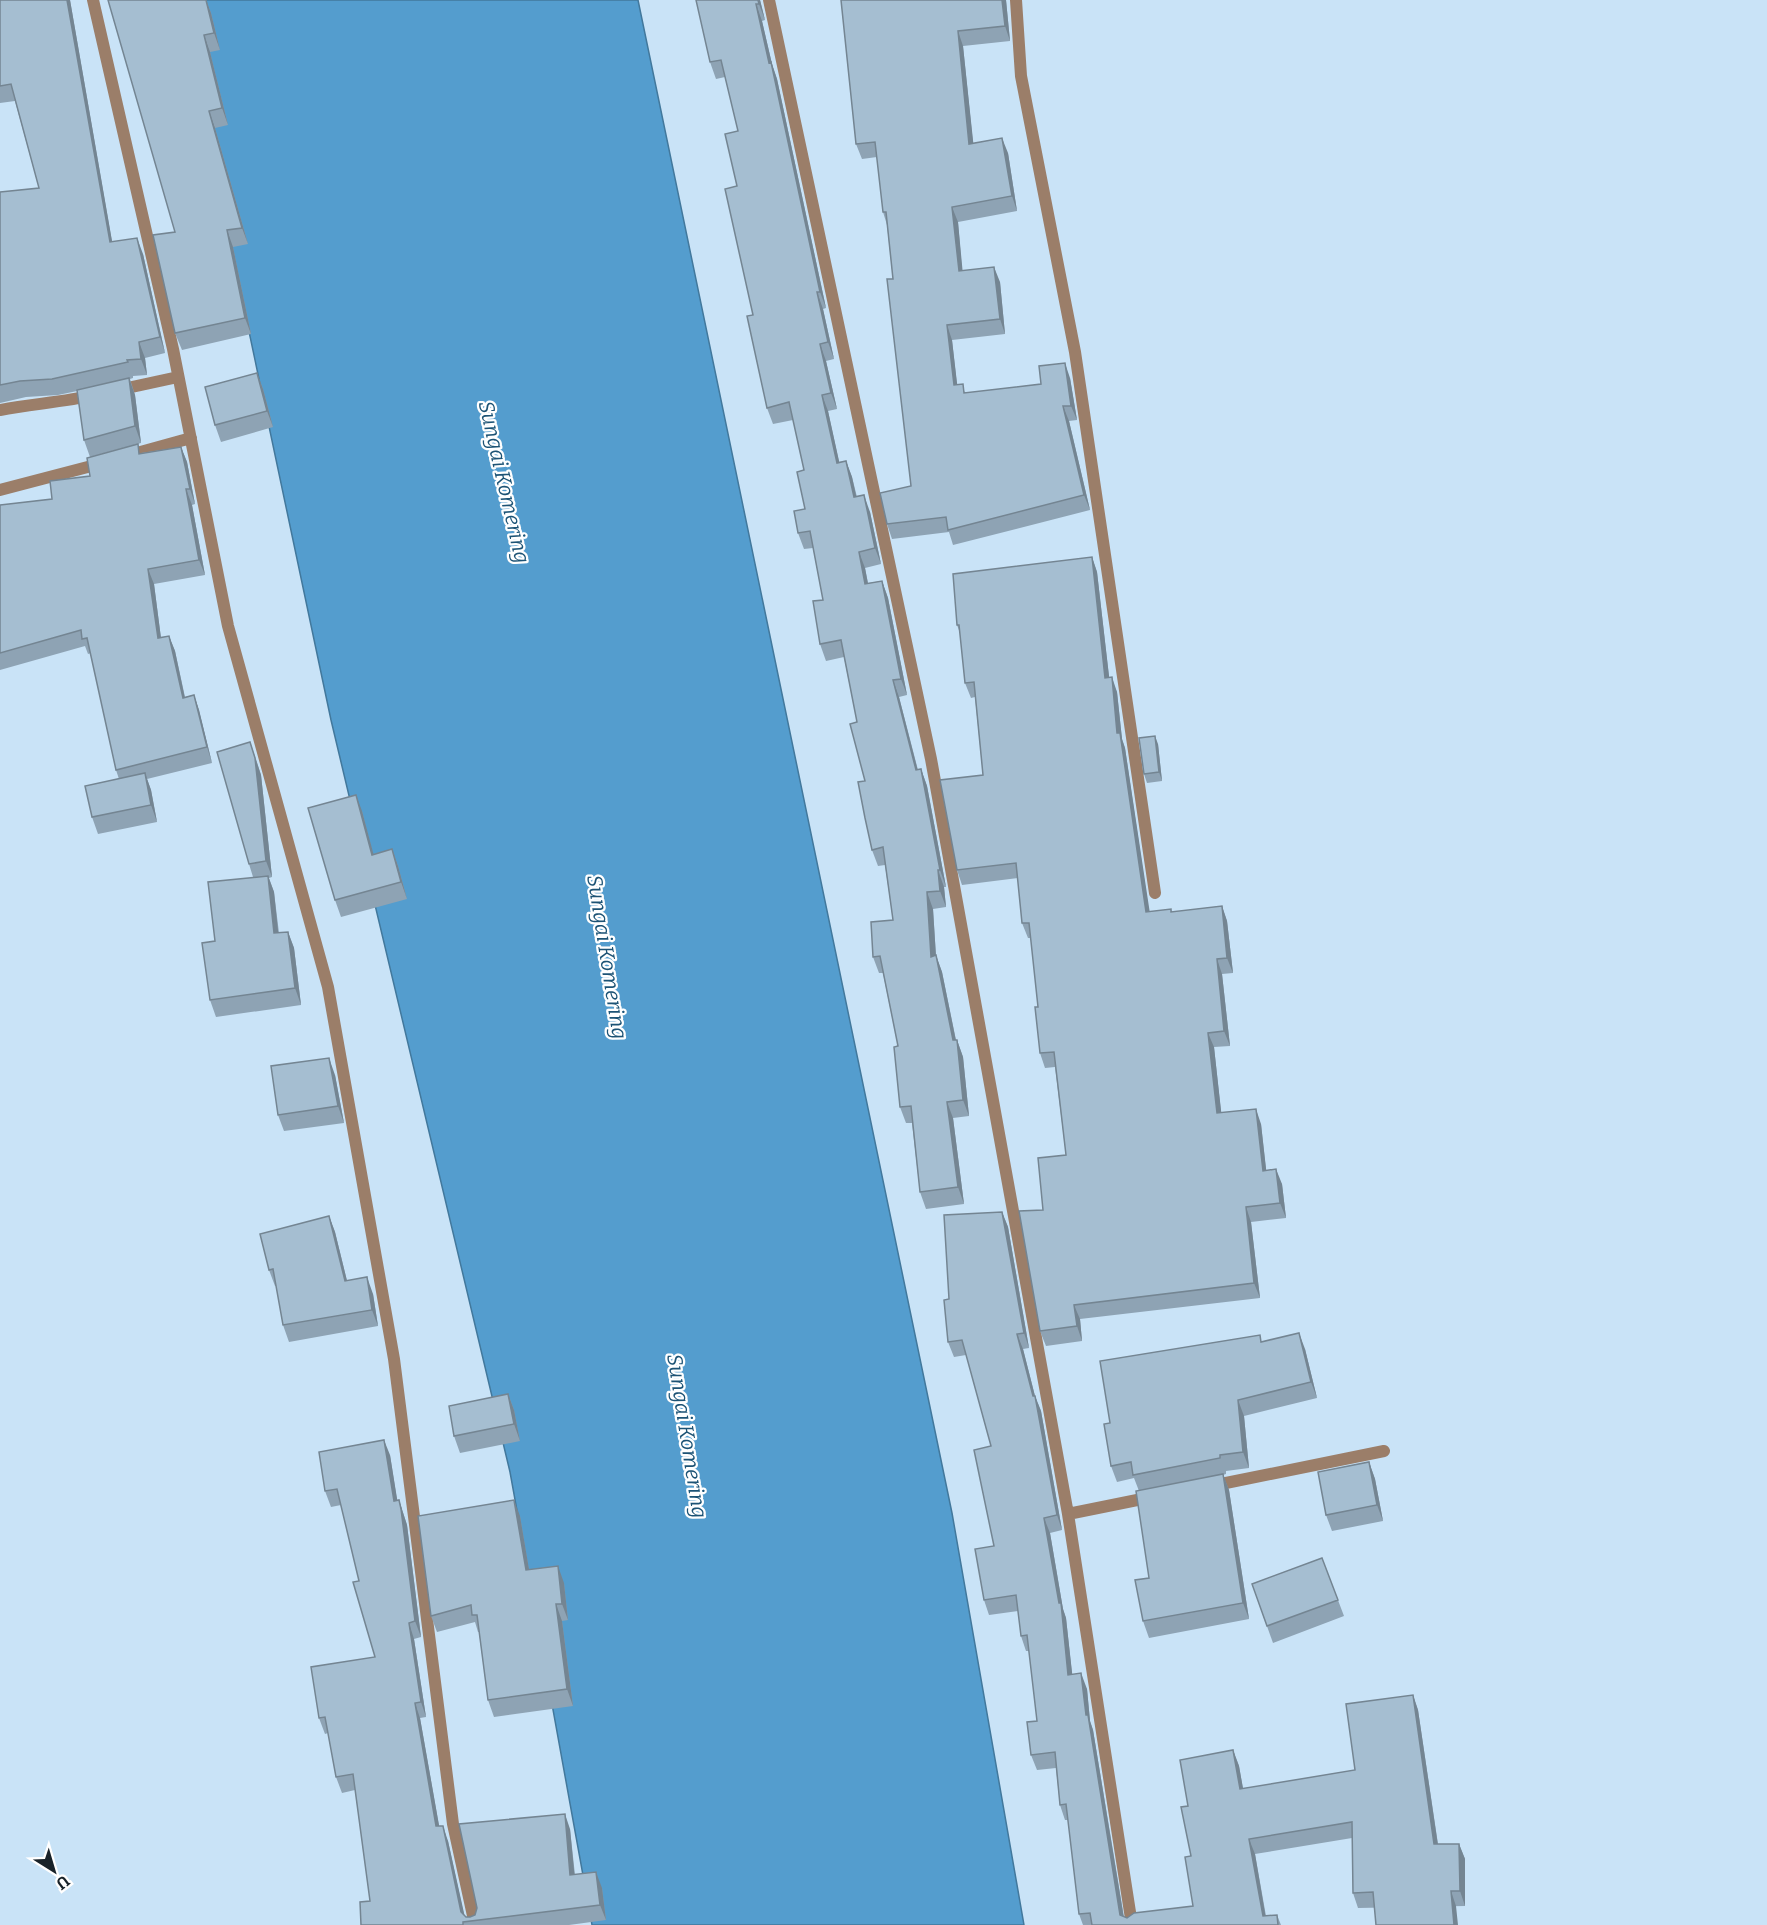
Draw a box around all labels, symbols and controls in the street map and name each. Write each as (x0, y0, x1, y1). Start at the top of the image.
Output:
water label: Sungai Komering (473, 398, 535, 566)
water label: Sungai Komering (581, 873, 633, 1041)
water label: Sungai Komering (661, 1352, 713, 1520)
north arrow (24, 1841, 84, 1901)
text: U (52, 1871, 73, 1894)

